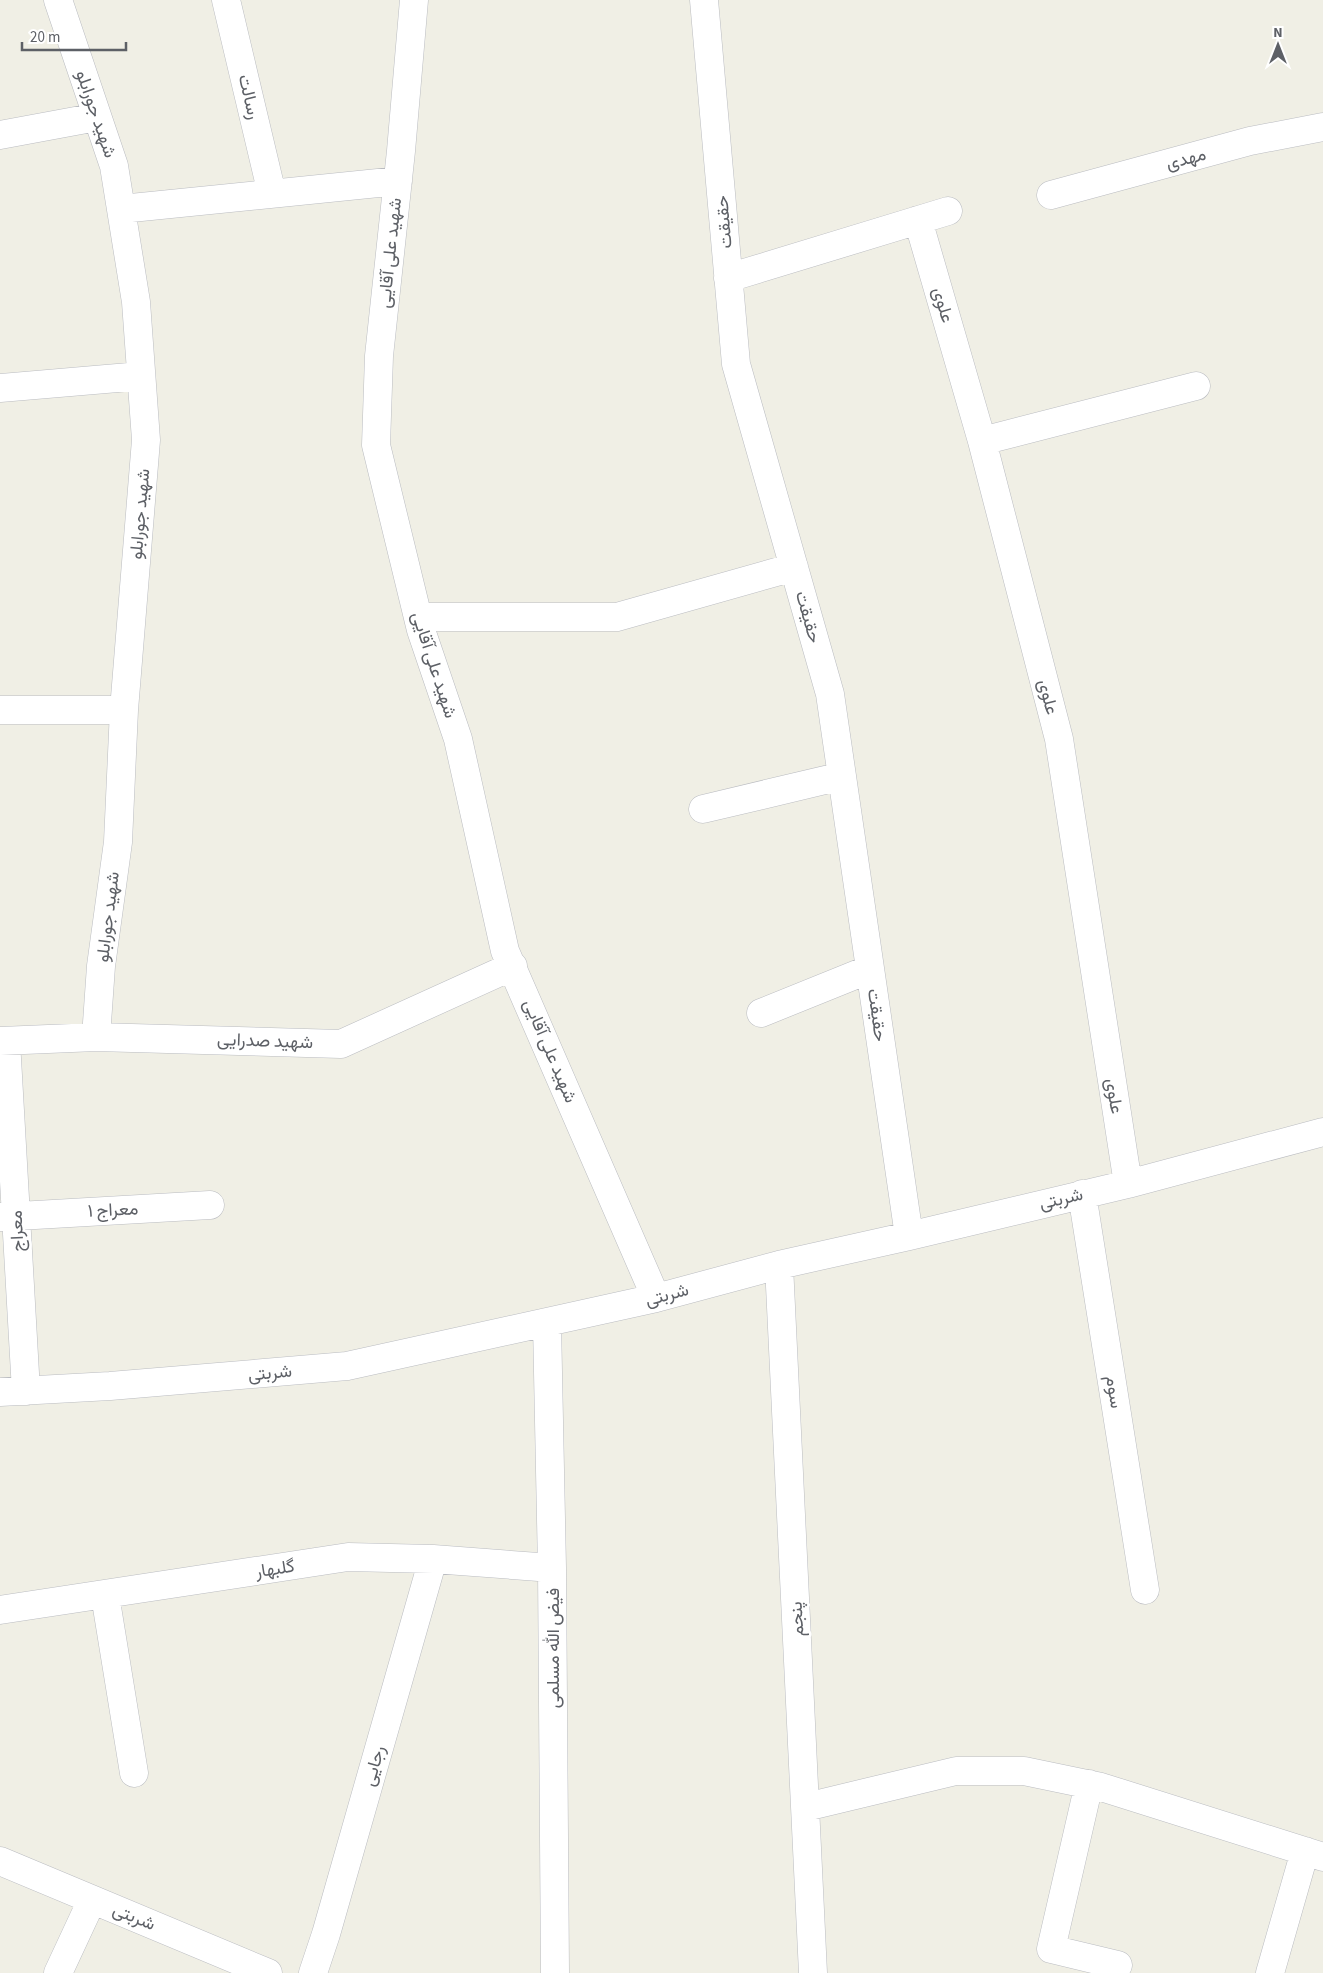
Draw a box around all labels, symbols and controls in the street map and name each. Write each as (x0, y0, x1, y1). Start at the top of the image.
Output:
scale bar (22, 20, 126, 52)
north arrow (1253, 20, 1303, 70)
text: N (1273, 23, 1283, 43)
text: 20 m (30, 27, 60, 48)
street label: شهید جورابلو (69, 67, 123, 161)
street label: رسالت (232, 72, 266, 122)
street label: مهدی (1163, 142, 1209, 176)
street label: حقیقت (709, 194, 739, 250)
street label: شهید علی آقایی (372, 197, 408, 309)
street label: علوی (926, 284, 960, 326)
street label: شهید جورابلو (124, 468, 156, 560)
street label: حقیقت (789, 588, 827, 646)
street label: شهید علی آقایی (405, 608, 463, 722)
street label: علوی (1032, 677, 1064, 717)
street label: شهید جورابلو (90, 870, 126, 964)
street label: حقیقت (861, 987, 893, 1043)
street label: شهید علی آقایی (517, 995, 583, 1107)
street label: شهید صدرایی (216, 1027, 314, 1055)
street label: علوی (1099, 1076, 1129, 1116)
street label: شربتی (1037, 1182, 1085, 1216)
street label: معراج ۱ (87, 1196, 139, 1224)
street label: معراج (3, 1209, 31, 1253)
street label: شربتی (642, 1277, 692, 1313)
street label: شربتی (247, 1359, 293, 1387)
street label: سوم (1099, 1374, 1129, 1410)
street label: گلبهار (252, 1554, 297, 1585)
street label: فیض الله مسلمی (541, 1588, 566, 1708)
street label: پنجم (784, 1601, 810, 1637)
street label: رجایی (356, 1743, 392, 1789)
street label: شربتی (109, 1897, 159, 1937)

